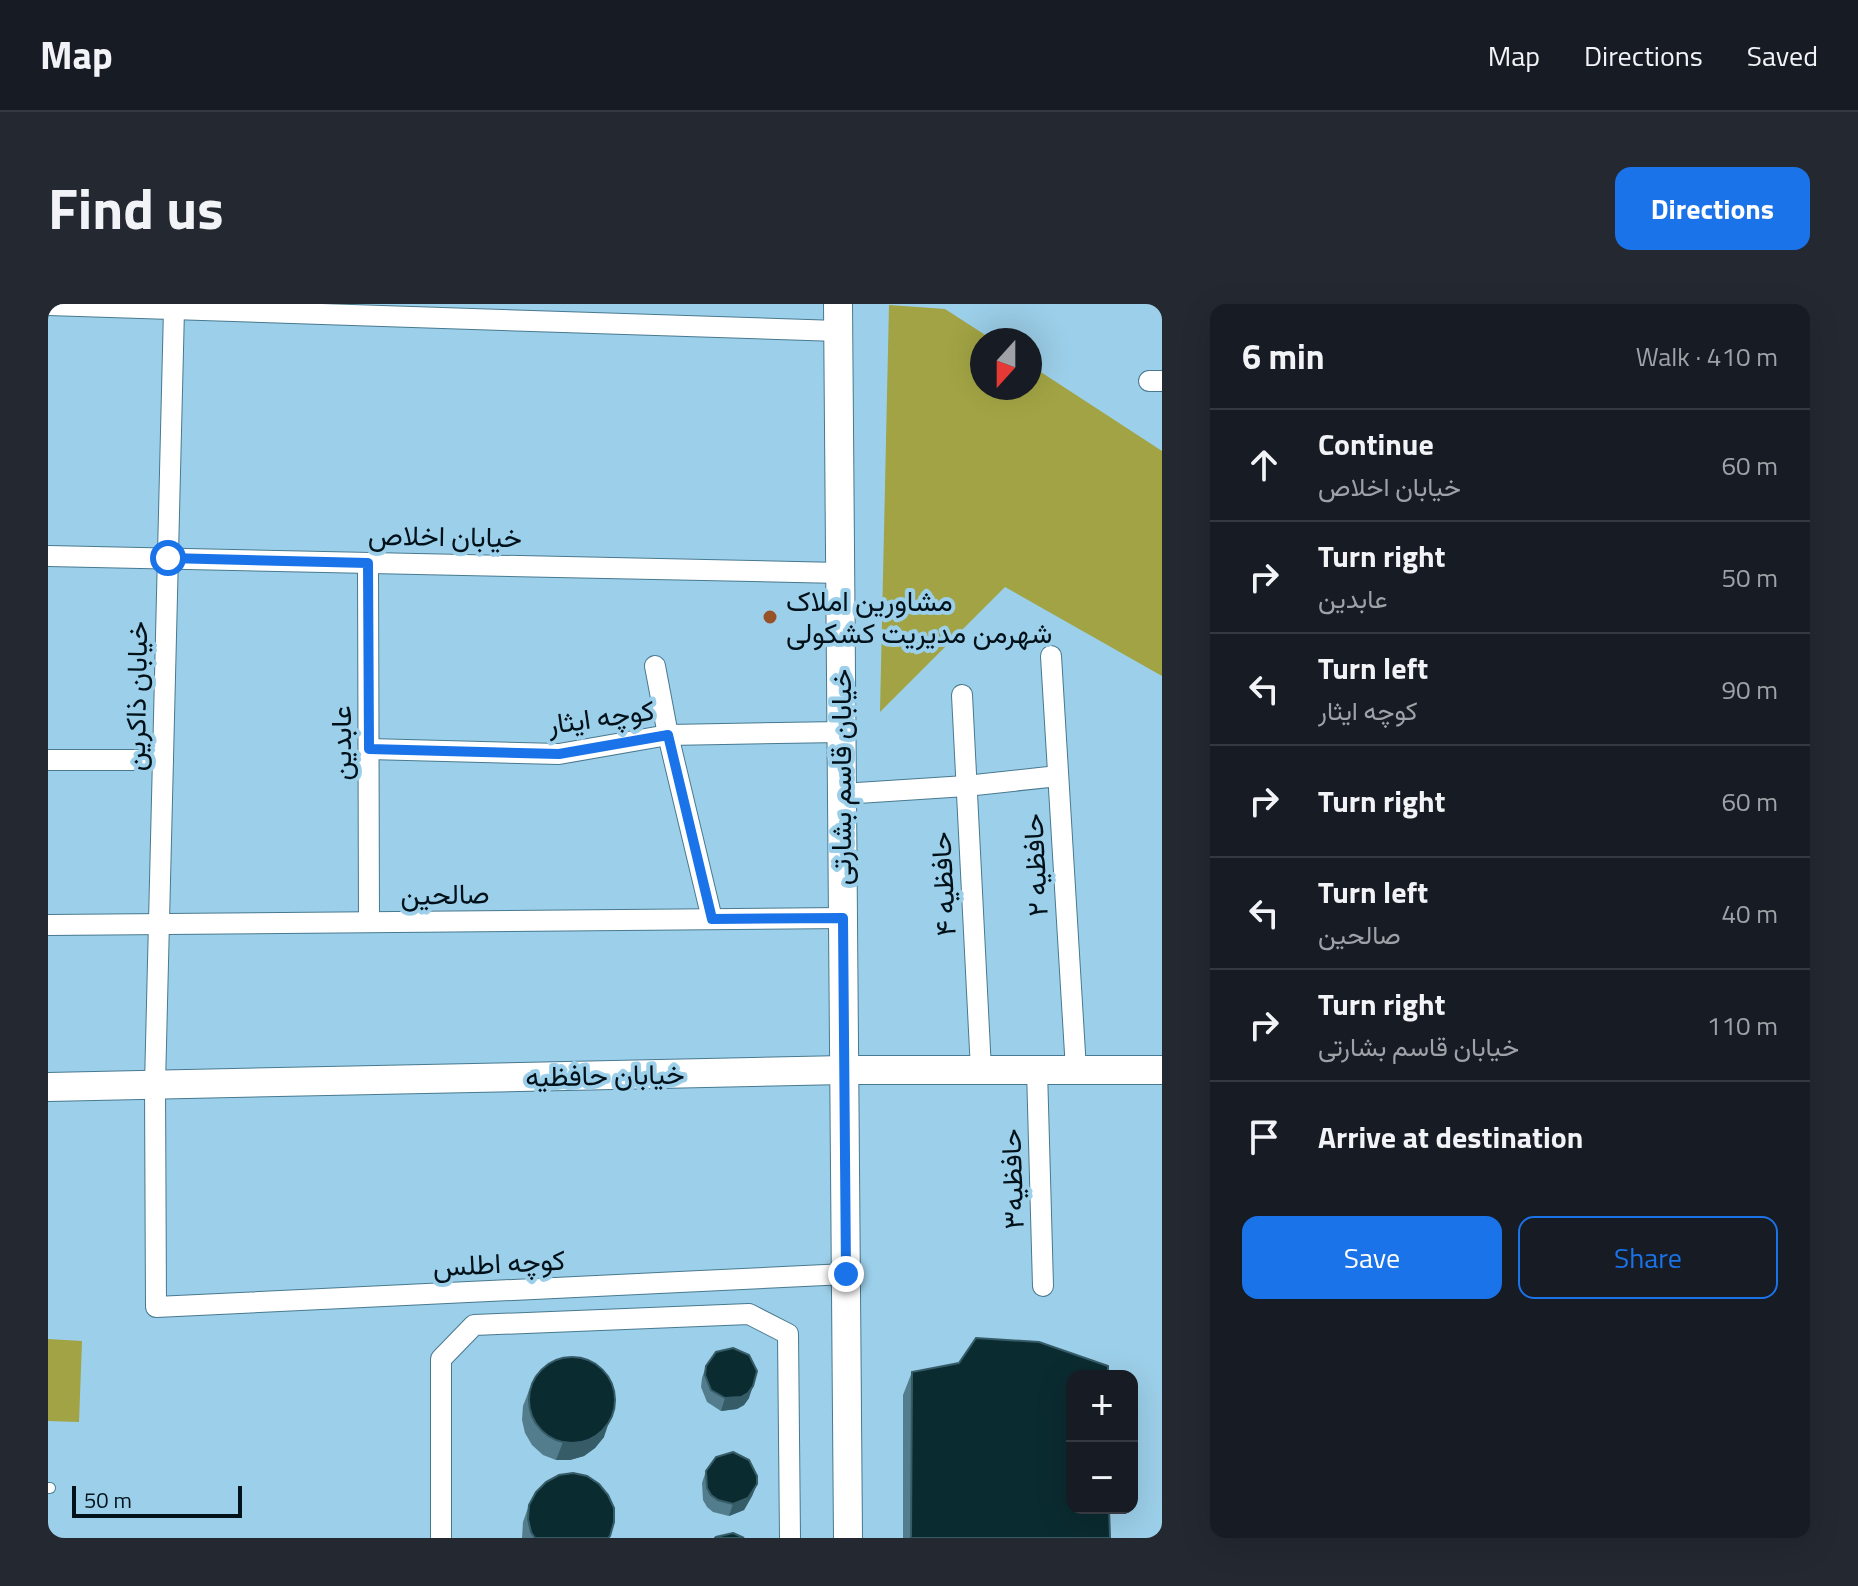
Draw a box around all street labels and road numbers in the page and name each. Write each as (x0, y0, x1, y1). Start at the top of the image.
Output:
street label: خیابان اخلاص (368, 513, 522, 558)
street label: خیابان ذاکرین (113, 621, 158, 771)
street label: خیابان قاسم بشارتی (819, 669, 862, 885)
street label: کوچه ایثار (544, 688, 657, 745)
street label: عابدین (319, 706, 362, 780)
street label: حافظیه ۲ (1010, 812, 1059, 918)
street label: حافظیه ۴ (918, 831, 967, 937)
street label: صالحین (400, 871, 490, 916)
street label: خیابان حافظیه (525, 1052, 685, 1097)
street label: حافظیه۳ (988, 1128, 1035, 1230)
street label: کوچه اطلس (432, 1238, 566, 1287)

